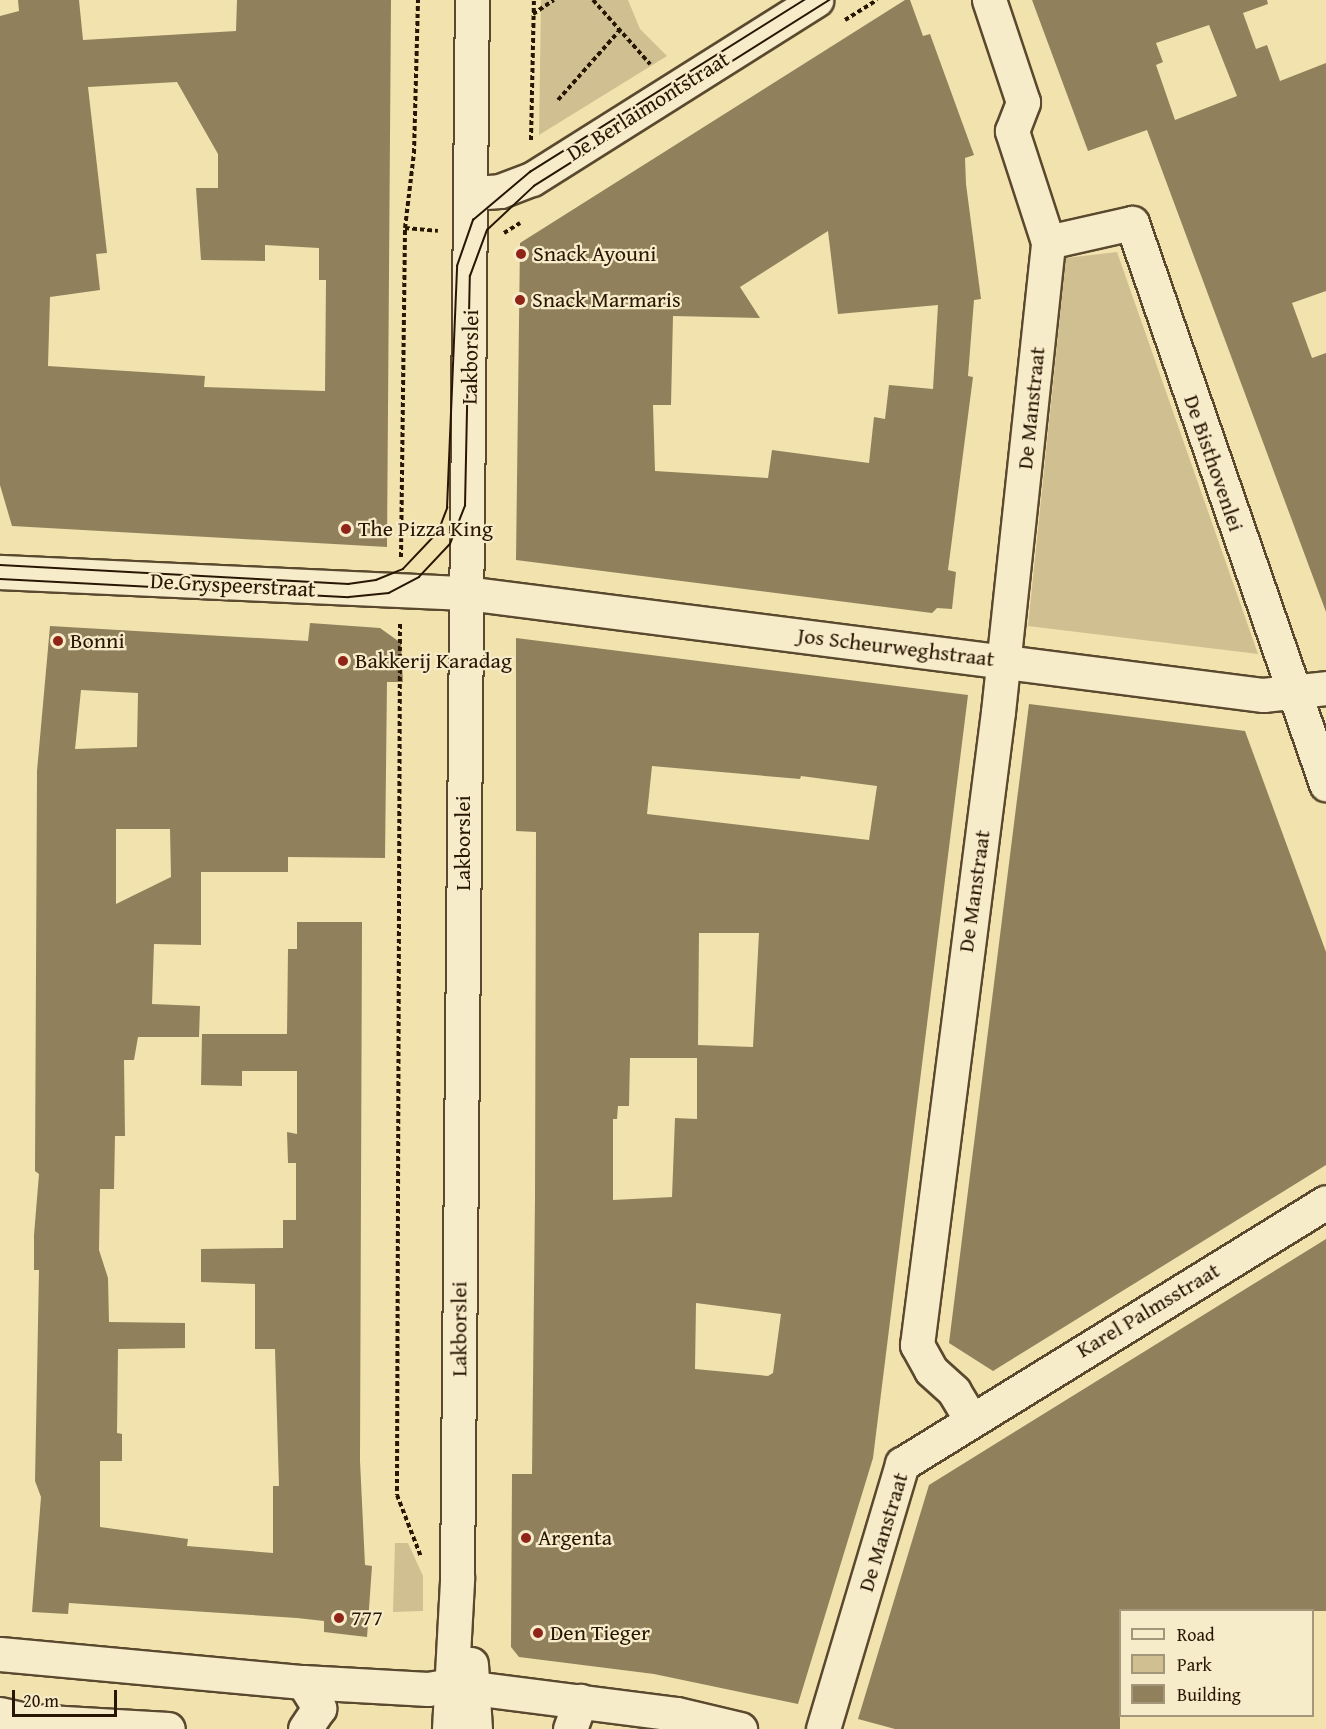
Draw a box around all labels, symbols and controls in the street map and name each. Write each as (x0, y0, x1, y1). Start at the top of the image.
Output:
street label: De Berlaimontstraat (562, 45, 734, 167)
place label: Snack Ayouni (533, 241, 656, 267)
marker: Snack Ayouni (514, 247, 528, 261)
place label: Snack Marmaris (532, 287, 681, 313)
marker: Snack Marmaris (513, 293, 527, 307)
street label: Lakborslei (456, 309, 484, 405)
street label: De Manstraat (1011, 345, 1051, 471)
street label: De Bisthovenlei (1178, 391, 1250, 535)
place label: The Pizza King (358, 516, 493, 542)
marker: The Pizza King (339, 522, 353, 536)
street label: De Gryspeerstraat (150, 567, 316, 603)
street label: Jos Scheurweghstraat (796, 622, 996, 672)
place label: Bonni (70, 628, 125, 654)
marker: Bonni (51, 634, 65, 648)
place label: Bakkerij Karadag (355, 648, 512, 674)
marker: Bakkerij Karadag (336, 654, 350, 668)
street label: Lakborslei (450, 795, 476, 891)
street label: De Manstraat (952, 828, 996, 954)
street label: Karel Palmsstraat (1072, 1257, 1224, 1363)
street label: Lakborslei (446, 1281, 472, 1377)
street label: De Manstraat (852, 1469, 914, 1595)
place label: Argenta (538, 1525, 612, 1551)
marker: Argenta (519, 1531, 533, 1545)
place label: 777 (351, 1605, 383, 1631)
legend (1119, 1609, 1314, 1717)
marker: 777 (332, 1611, 346, 1625)
place label: Den Tieger (550, 1620, 650, 1646)
text: Road (1177, 1621, 1215, 1648)
marker: Den Tieger (531, 1626, 545, 1640)
text: Park (1177, 1651, 1212, 1678)
scale bar (15, 1678, 120, 1716)
text: Building (1177, 1681, 1241, 1708)
text: 20 m (23, 1687, 59, 1714)

